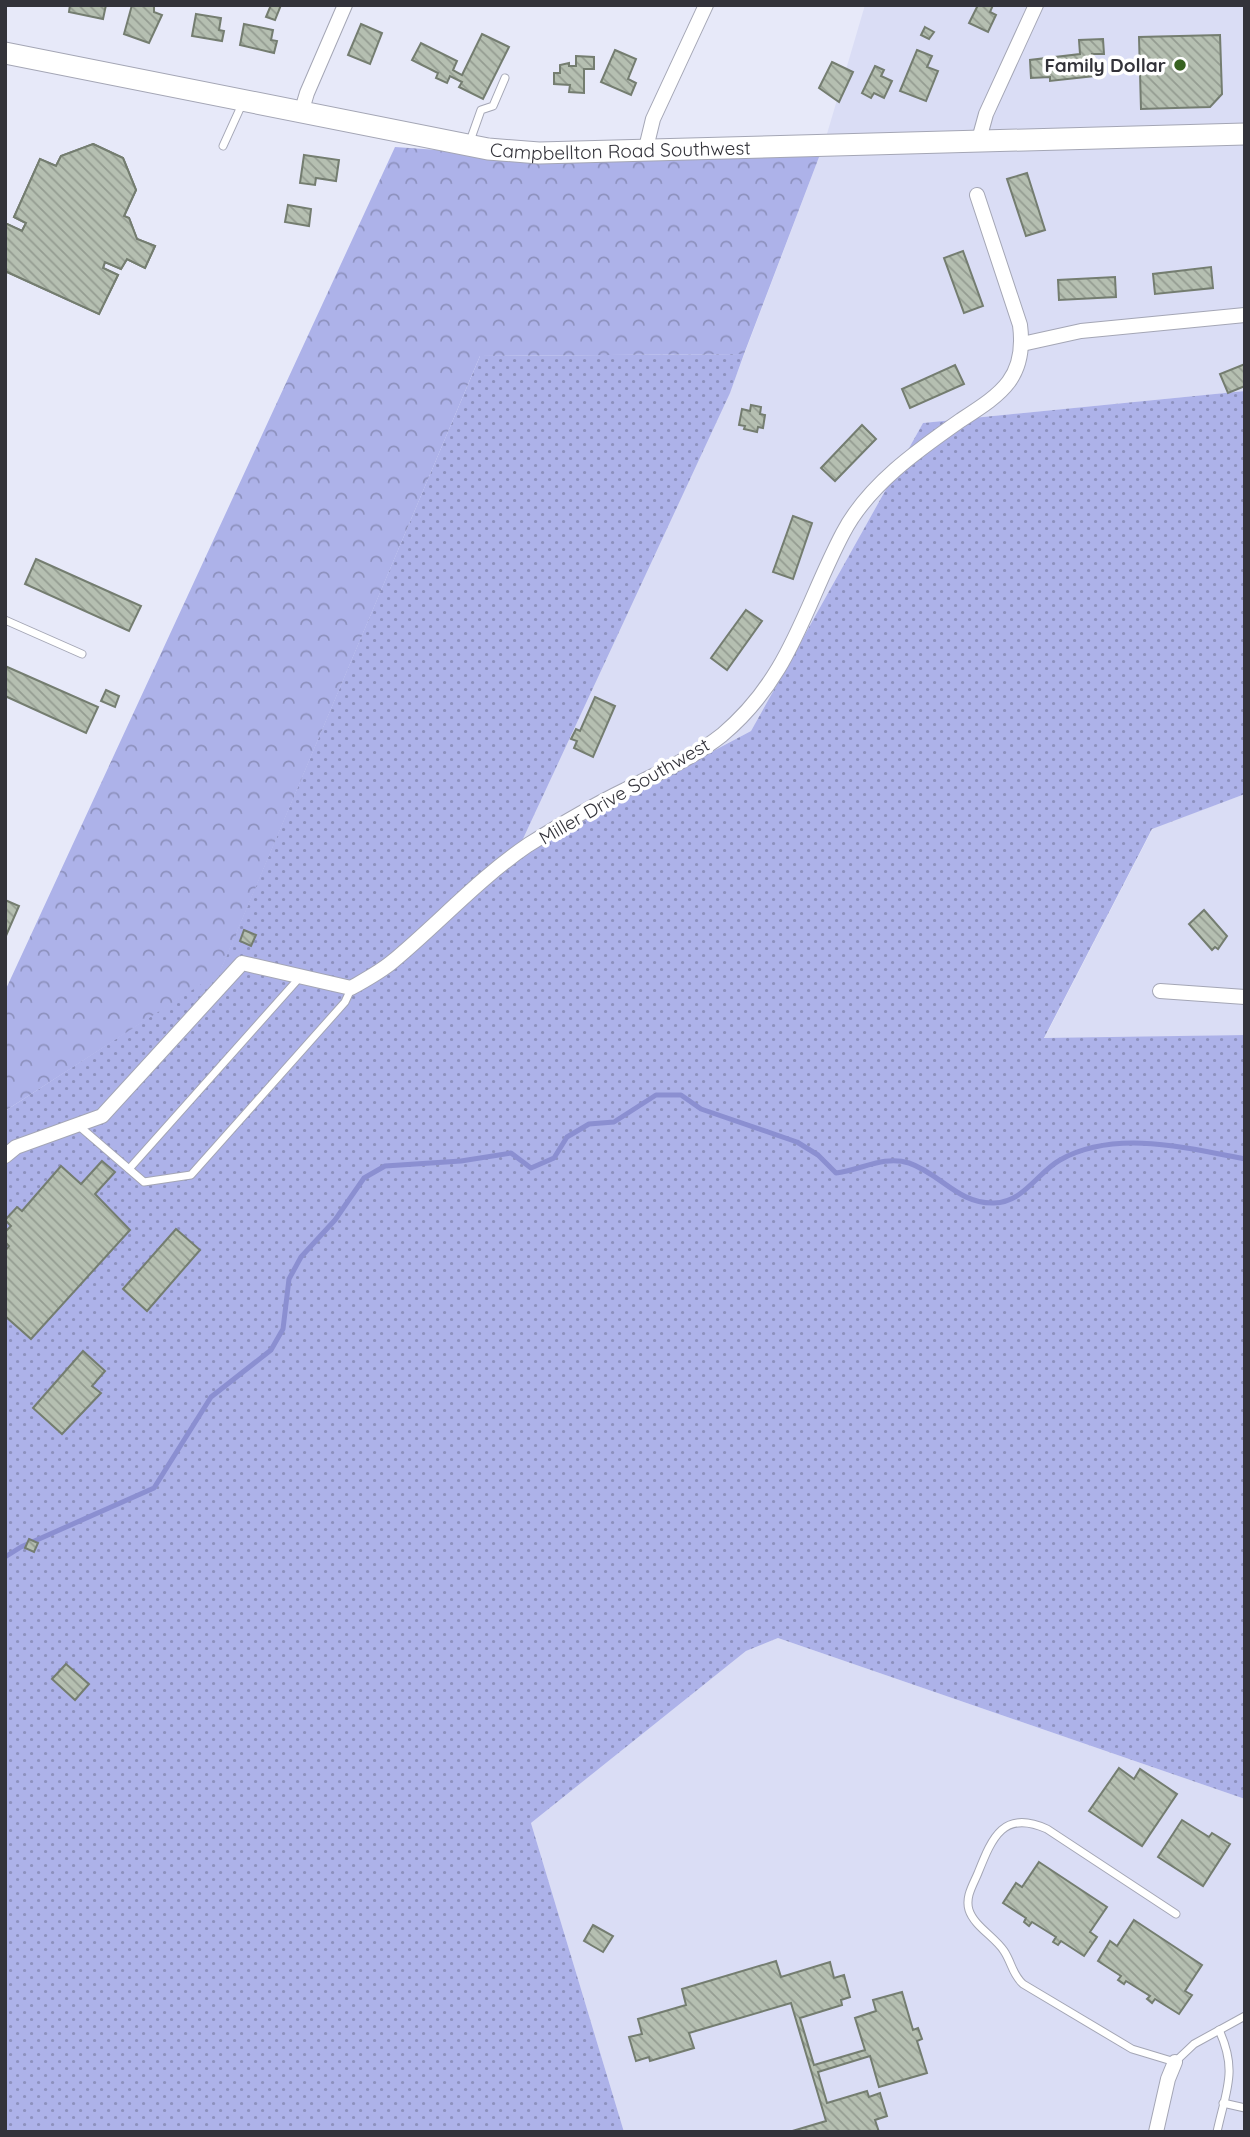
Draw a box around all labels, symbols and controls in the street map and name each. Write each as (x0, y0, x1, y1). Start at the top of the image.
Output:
place label: Family Dollar (1044, 53, 1166, 77)
marker: Family Dollar (1172, 57, 1188, 73)
street label: Campbellton Road Southwest (489, 135, 751, 165)
street label: Miller Drive Southwest (534, 732, 714, 850)

